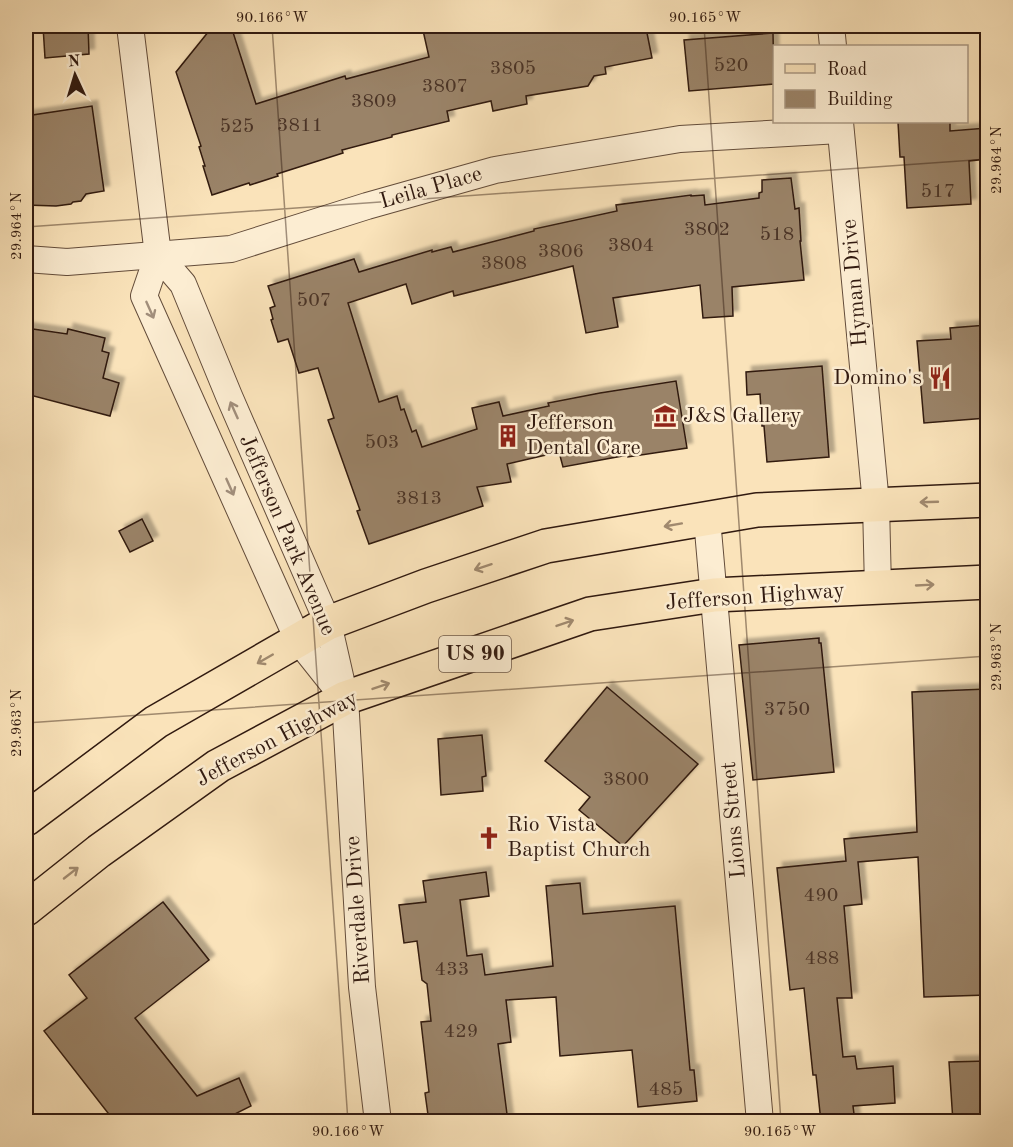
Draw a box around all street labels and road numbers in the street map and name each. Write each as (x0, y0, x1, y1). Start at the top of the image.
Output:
street label: Leila Place (377, 163, 485, 213)
street label: Hyman Drive (838, 218, 872, 348)
street label: Jefferson Park Avenue (235, 432, 339, 638)
street label: Jefferson Highway (665, 580, 846, 614)
road number: US 90 (439, 636, 511, 672)
street label: Jefferson Highway (192, 687, 362, 791)
street label: Lions Street (718, 761, 750, 879)
street label: Riverdale Drive (342, 835, 374, 985)

